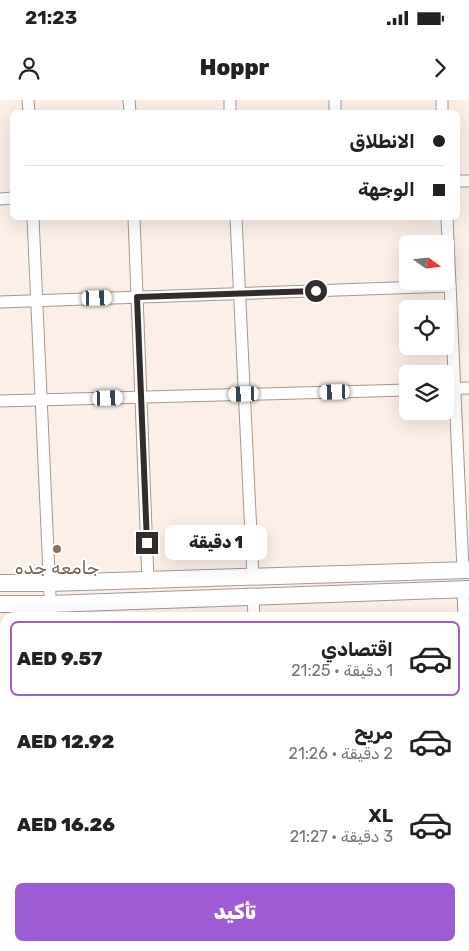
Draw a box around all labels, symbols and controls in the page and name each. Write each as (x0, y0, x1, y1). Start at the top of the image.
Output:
text: 21:23 (25, 6, 77, 29)
icon: person (15, 54, 43, 82)
text: Hoppr (200, 54, 269, 81)
icon: forward (426, 54, 454, 82)
text: الانطلاق (349, 130, 415, 153)
text: الوجهة (358, 178, 415, 201)
north arrow (399, 235, 454, 290)
map controls (399, 235, 454, 420)
route start (305, 280, 327, 302)
car (81, 290, 112, 306)
button: locate (399, 300, 454, 355)
button: layers (399, 365, 454, 420)
car (319, 384, 350, 400)
car (228, 386, 259, 402)
car (92, 390, 123, 406)
callout: 1 دقيقة (164, 526, 267, 560)
route end (136, 532, 158, 554)
text: 1 دقيقة (189, 533, 243, 552)
marker: جامعه جده (51, 543, 63, 555)
place label: جامعه جده (15, 557, 99, 579)
icon: car (408, 636, 453, 681)
text: اقتصادي (321, 638, 393, 661)
text: AED 9.57 (17, 647, 102, 670)
text: 1 دقيقة · 21:25 (291, 661, 393, 680)
icon: car (408, 719, 453, 764)
text: مريح (354, 721, 393, 744)
text: AED 12.92 (17, 730, 114, 753)
text: 2 دقيقة · 21:26 (288, 744, 393, 763)
icon: car (408, 802, 453, 847)
text: XL (369, 804, 393, 827)
text: AED 16.26 (17, 813, 115, 836)
text: 3 دقيقة · 21:27 (290, 827, 393, 846)
button: تأكيد (15, 883, 455, 941)

